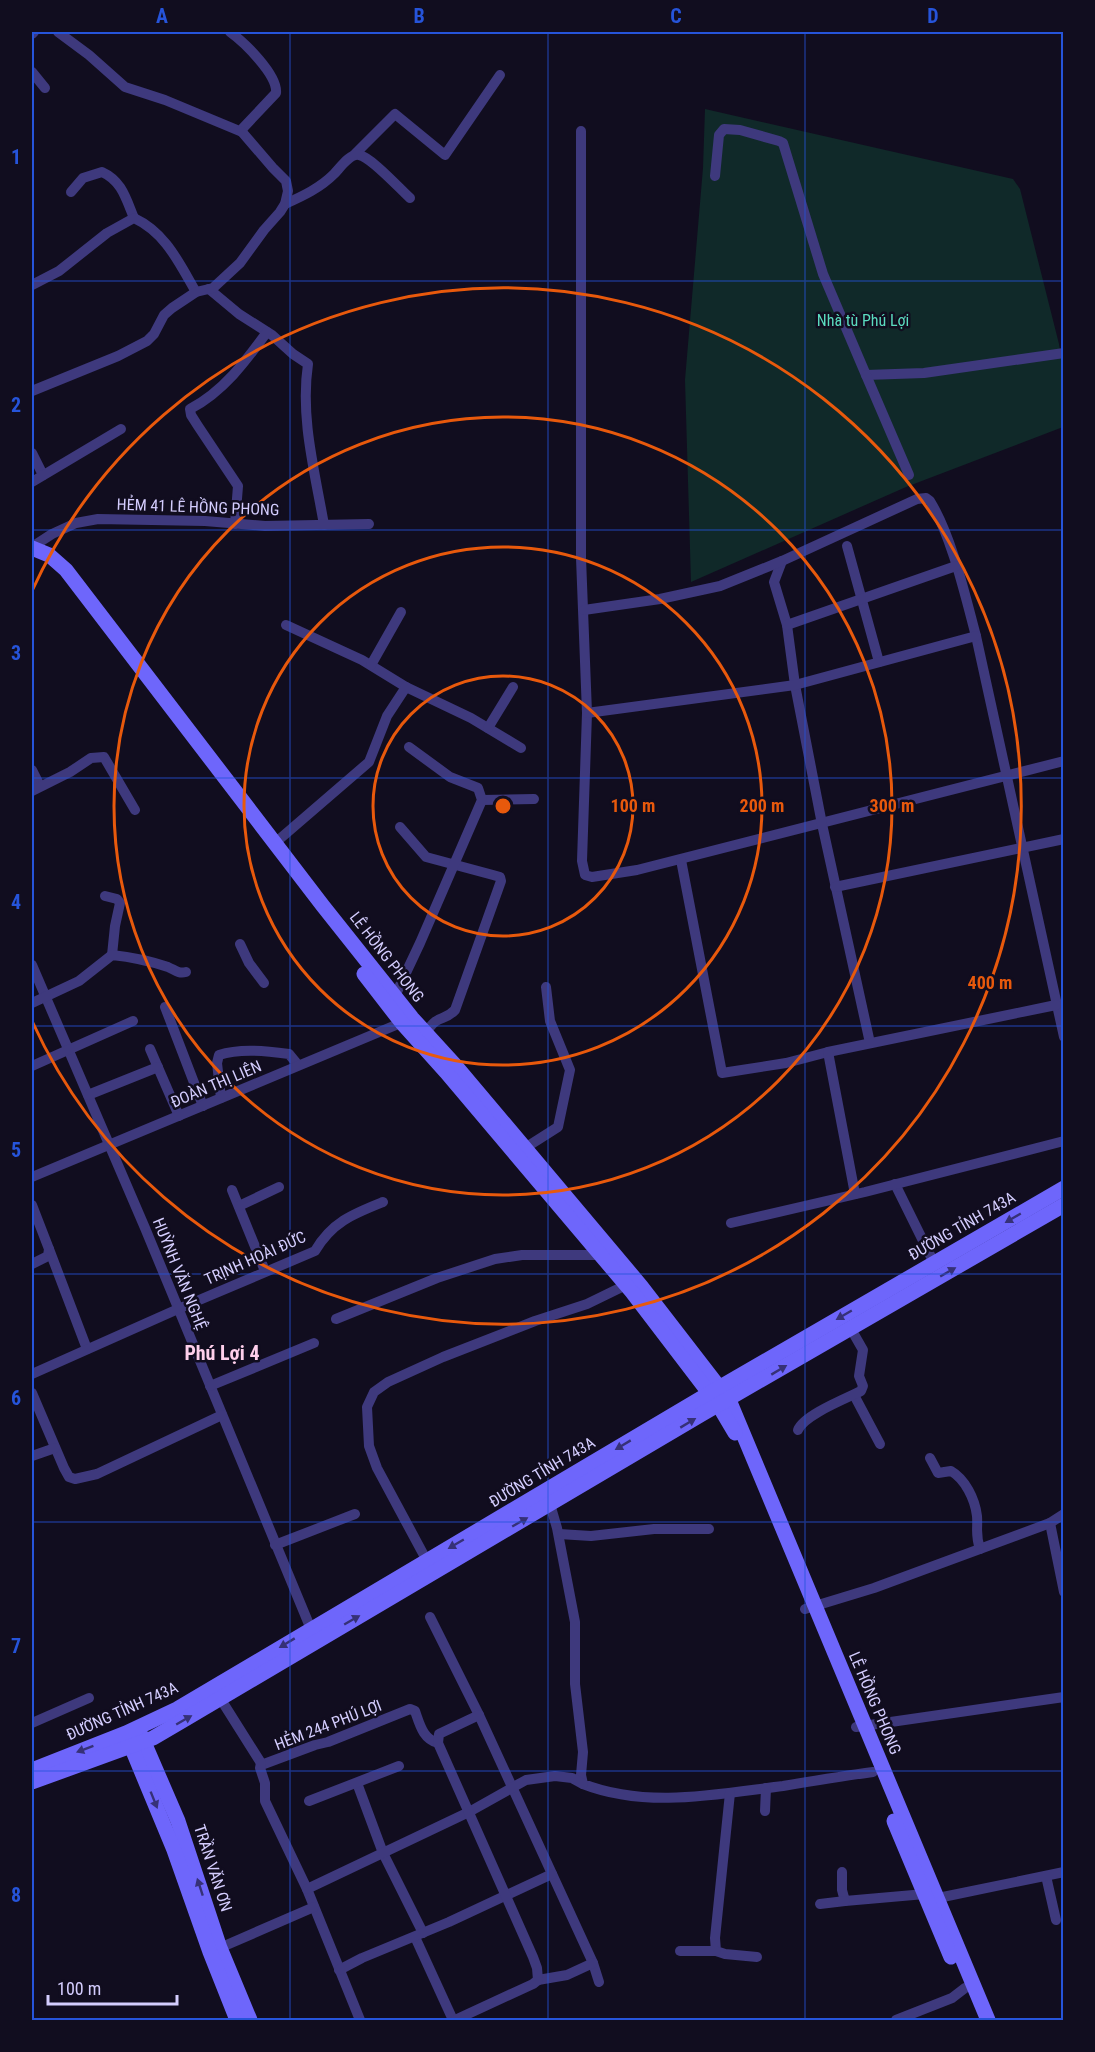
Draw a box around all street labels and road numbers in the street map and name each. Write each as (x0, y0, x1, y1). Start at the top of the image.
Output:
street label: HẺM 41 LÊ HỒNG PHONG (116, 493, 280, 519)
street label: LÊ HỒNG PHONG (346, 907, 430, 1006)
street label: ĐOÀN THỊ LIÊN (168, 1056, 264, 1112)
street label: ĐƯỜNG TỈNH 743A (905, 1187, 1019, 1264)
street label: HUỲNH VĂN NGHỆ (149, 1215, 211, 1333)
street label: TRỊNH HOÀI ĐỨC (201, 1226, 309, 1289)
street label: ĐƯỜNG TỈNH 743A (485, 1432, 598, 1511)
street label: LÊ HỒNG PHONG (845, 1648, 907, 1757)
street label: ĐƯỜNG TỈNH 743A (63, 1677, 181, 1744)
street label: HẺM 244 PHÚ LỢI (271, 1695, 384, 1754)
street label: TRẦN VĂN ƠN (190, 1822, 238, 1914)

